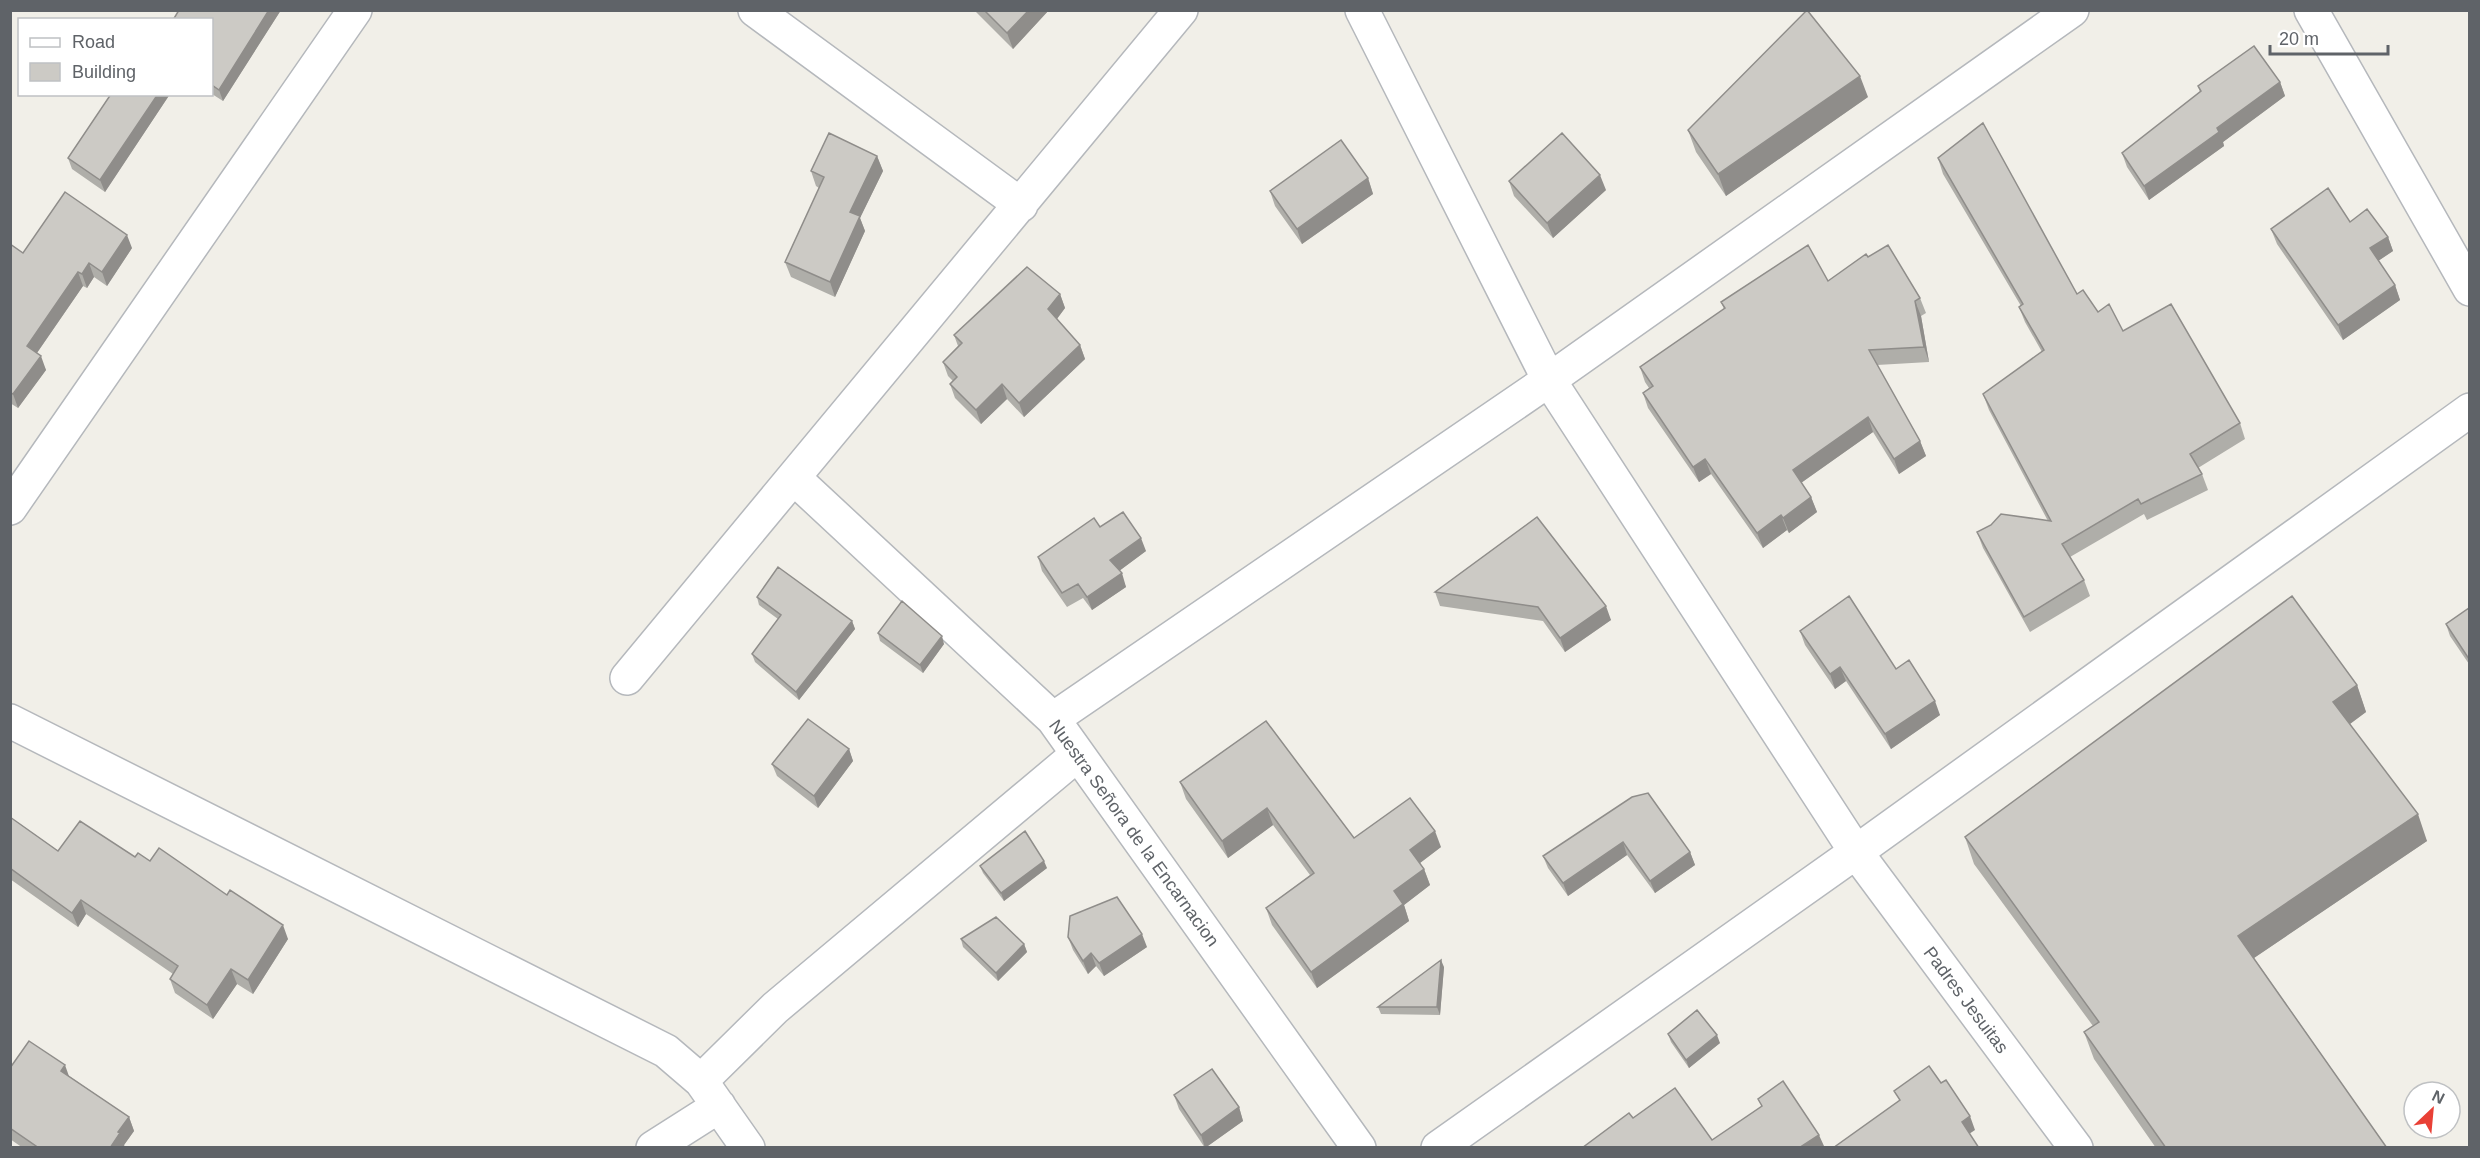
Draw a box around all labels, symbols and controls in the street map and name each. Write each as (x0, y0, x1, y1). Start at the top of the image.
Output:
legend (18, 18, 213, 96)
scale bar (2270, 18, 2388, 56)
text: 20 m (2279, 29, 2319, 49)
text: Road (72, 32, 115, 52)
text: Building (72, 62, 136, 82)
street label: Nuestra Señora de la Encarnacion (1045, 716, 1223, 950)
street label: Padres Jesuitas (1919, 943, 2013, 1057)
north arrow (2402, 1080, 2462, 1140)
text: N (2429, 1087, 2447, 1107)

